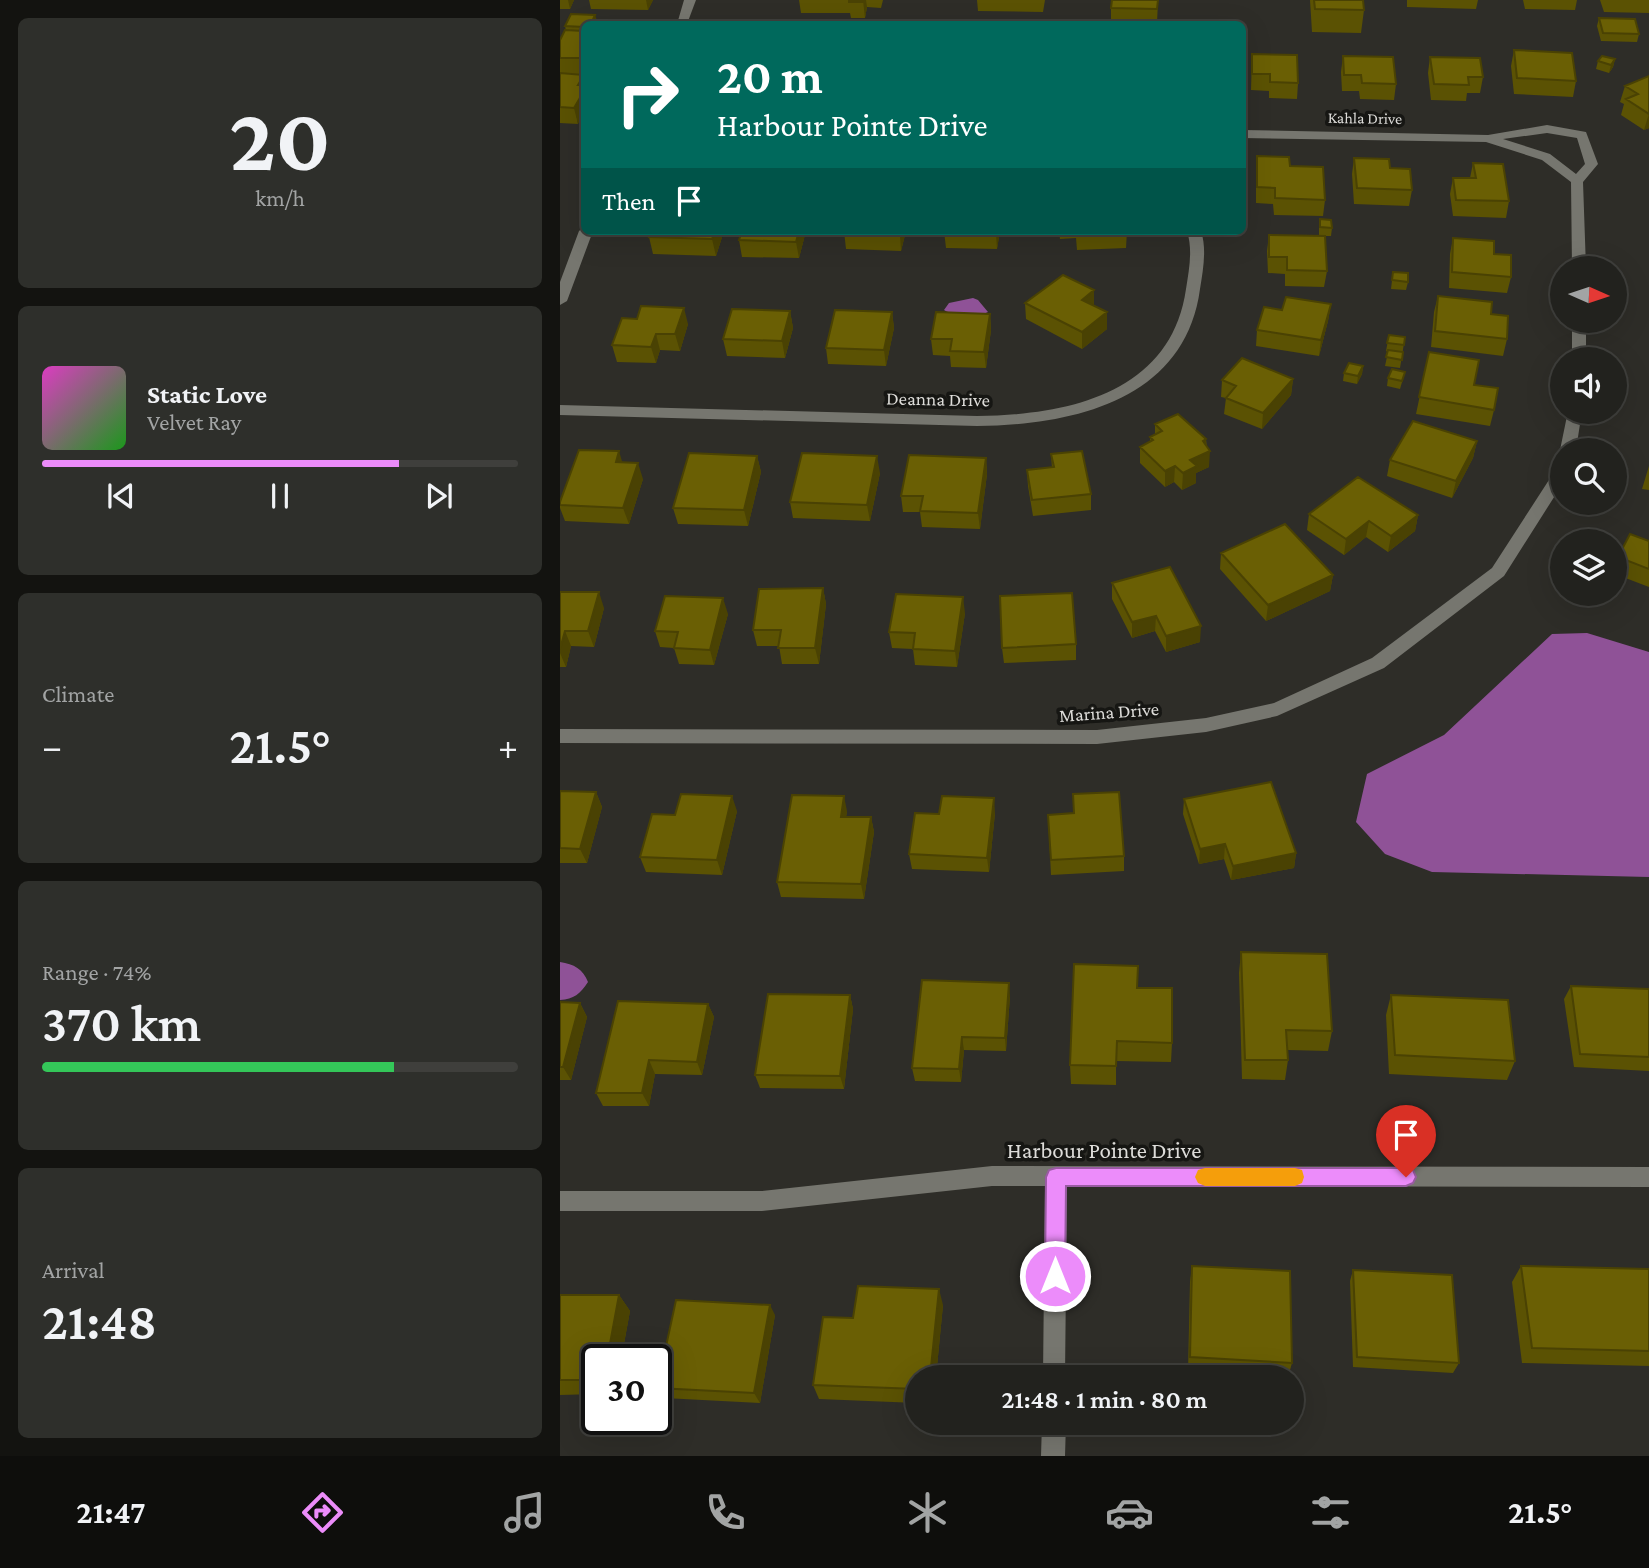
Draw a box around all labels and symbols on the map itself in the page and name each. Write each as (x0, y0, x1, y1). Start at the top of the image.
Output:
street label: Kahla Drive (1328, 109, 1402, 127)
north arrow (1550, 256, 1628, 332)
street label: Deanna Drive (886, 388, 990, 410)
street label: Marina Drive (1058, 698, 1160, 726)
pin (1376, 1105, 1436, 1177)
street label: Harbour Pointe Drive (1007, 1137, 1201, 1163)
position arrow (1018, 1239, 1092, 1313)
speed limit sign: 30 (581, 1344, 672, 1435)

